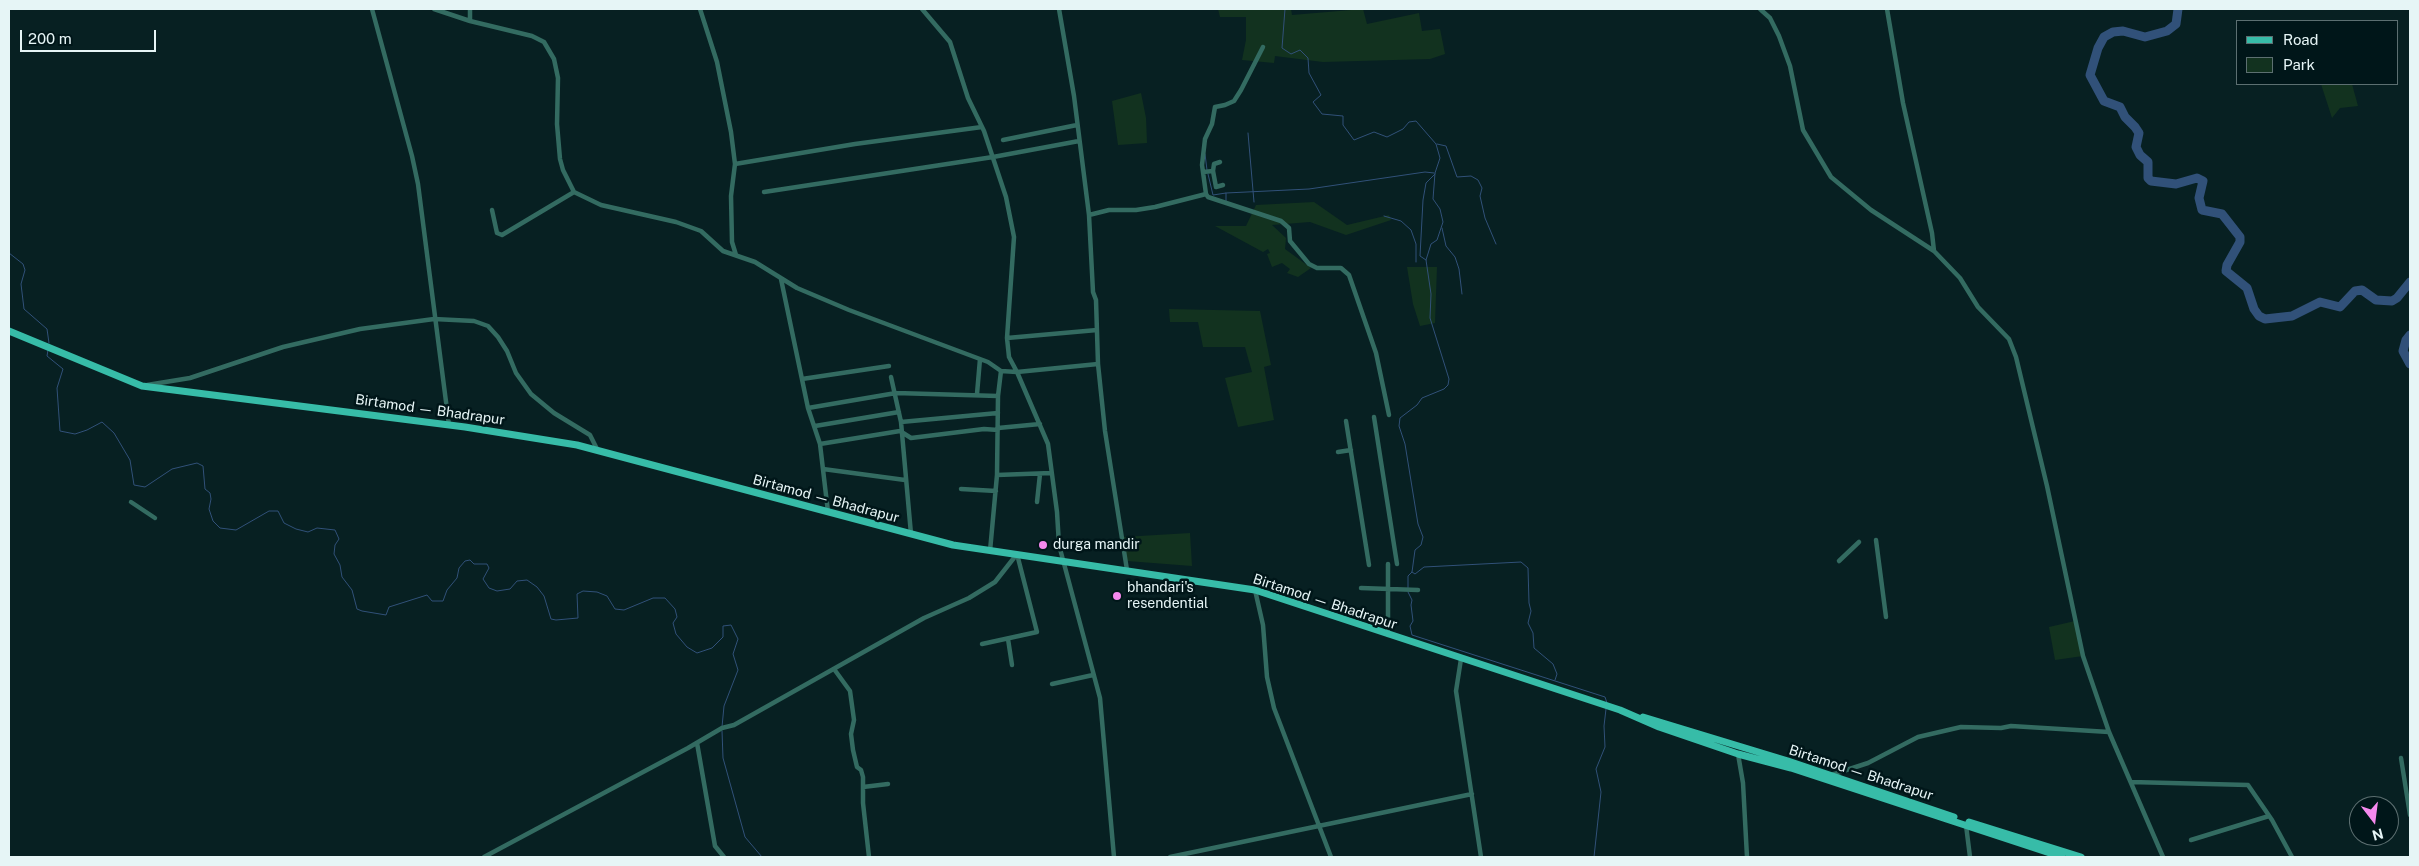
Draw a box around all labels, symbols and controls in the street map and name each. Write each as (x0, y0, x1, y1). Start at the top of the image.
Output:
scale bar (22, 20, 159, 52)
legend (2236, 20, 2399, 85)
text: 200 m (28, 30, 72, 47)
text: Road (2283, 31, 2319, 48)
text: Park (2283, 56, 2315, 73)
street label: Birtamod — Bhadrapur (354, 391, 506, 429)
street label: Birtamod — Bhadrapur (751, 471, 901, 527)
place label: durga mandir (1053, 537, 1140, 553)
marker: durga mandir (1037, 539, 1049, 551)
street label: Birtamod — Bhadrapur (1251, 571, 1399, 633)
place label: bhandari's resendential (1127, 580, 1208, 612)
marker: bhandari's resendential (1111, 590, 1123, 602)
street label: Birtamod — Bhadrapur (1787, 742, 1935, 804)
north arrow (2349, 796, 2399, 846)
text: N (2370, 825, 2385, 844)

